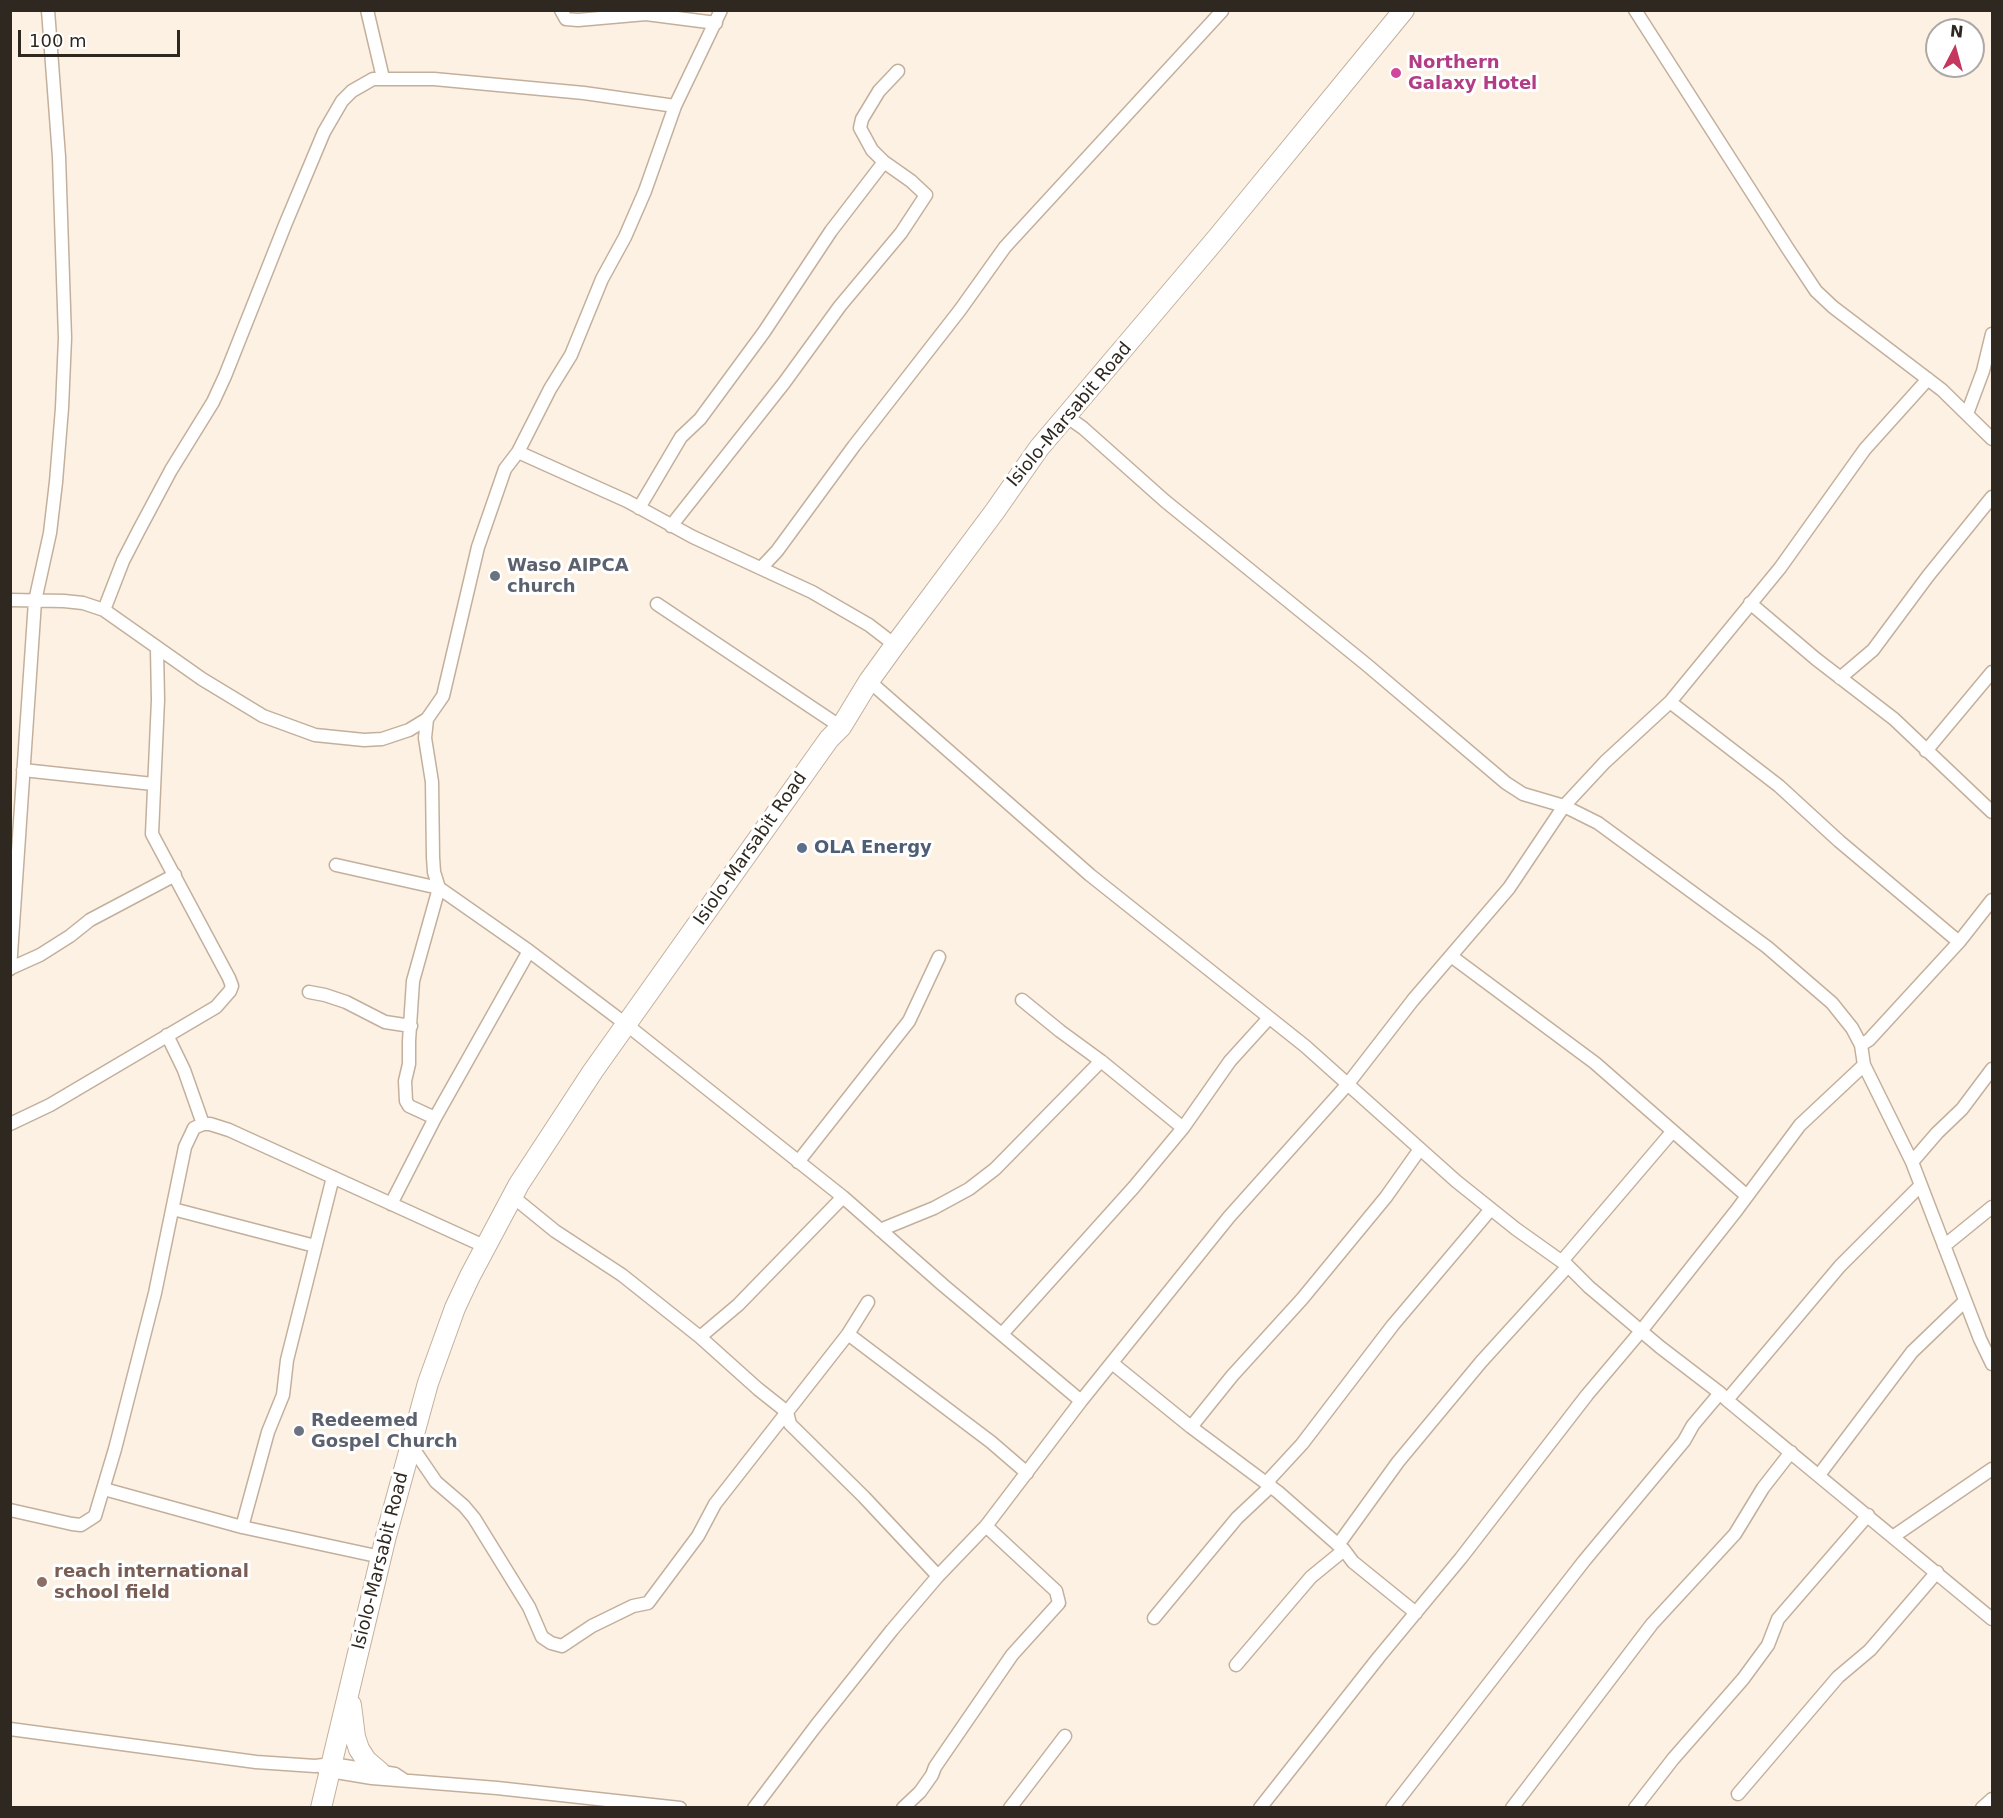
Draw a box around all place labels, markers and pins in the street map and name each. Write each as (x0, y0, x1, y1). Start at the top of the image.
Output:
place label: Northern Galaxy Hotel (1408, 52, 1537, 94)
marker: Northern Galaxy Hotel (1389, 66, 1403, 80)
place label: Waso AIPCA church (507, 555, 629, 598)
marker: Waso AIPCA church (488, 569, 502, 583)
place label: OLA Energy (814, 837, 932, 859)
marker: OLA Energy (795, 841, 809, 855)
place label: Redeemed Gospel Church (311, 1410, 458, 1452)
marker: Redeemed Gospel Church (292, 1424, 306, 1438)
place label: reach international school field (54, 1561, 249, 1604)
marker: reach international school field (35, 1575, 49, 1589)

